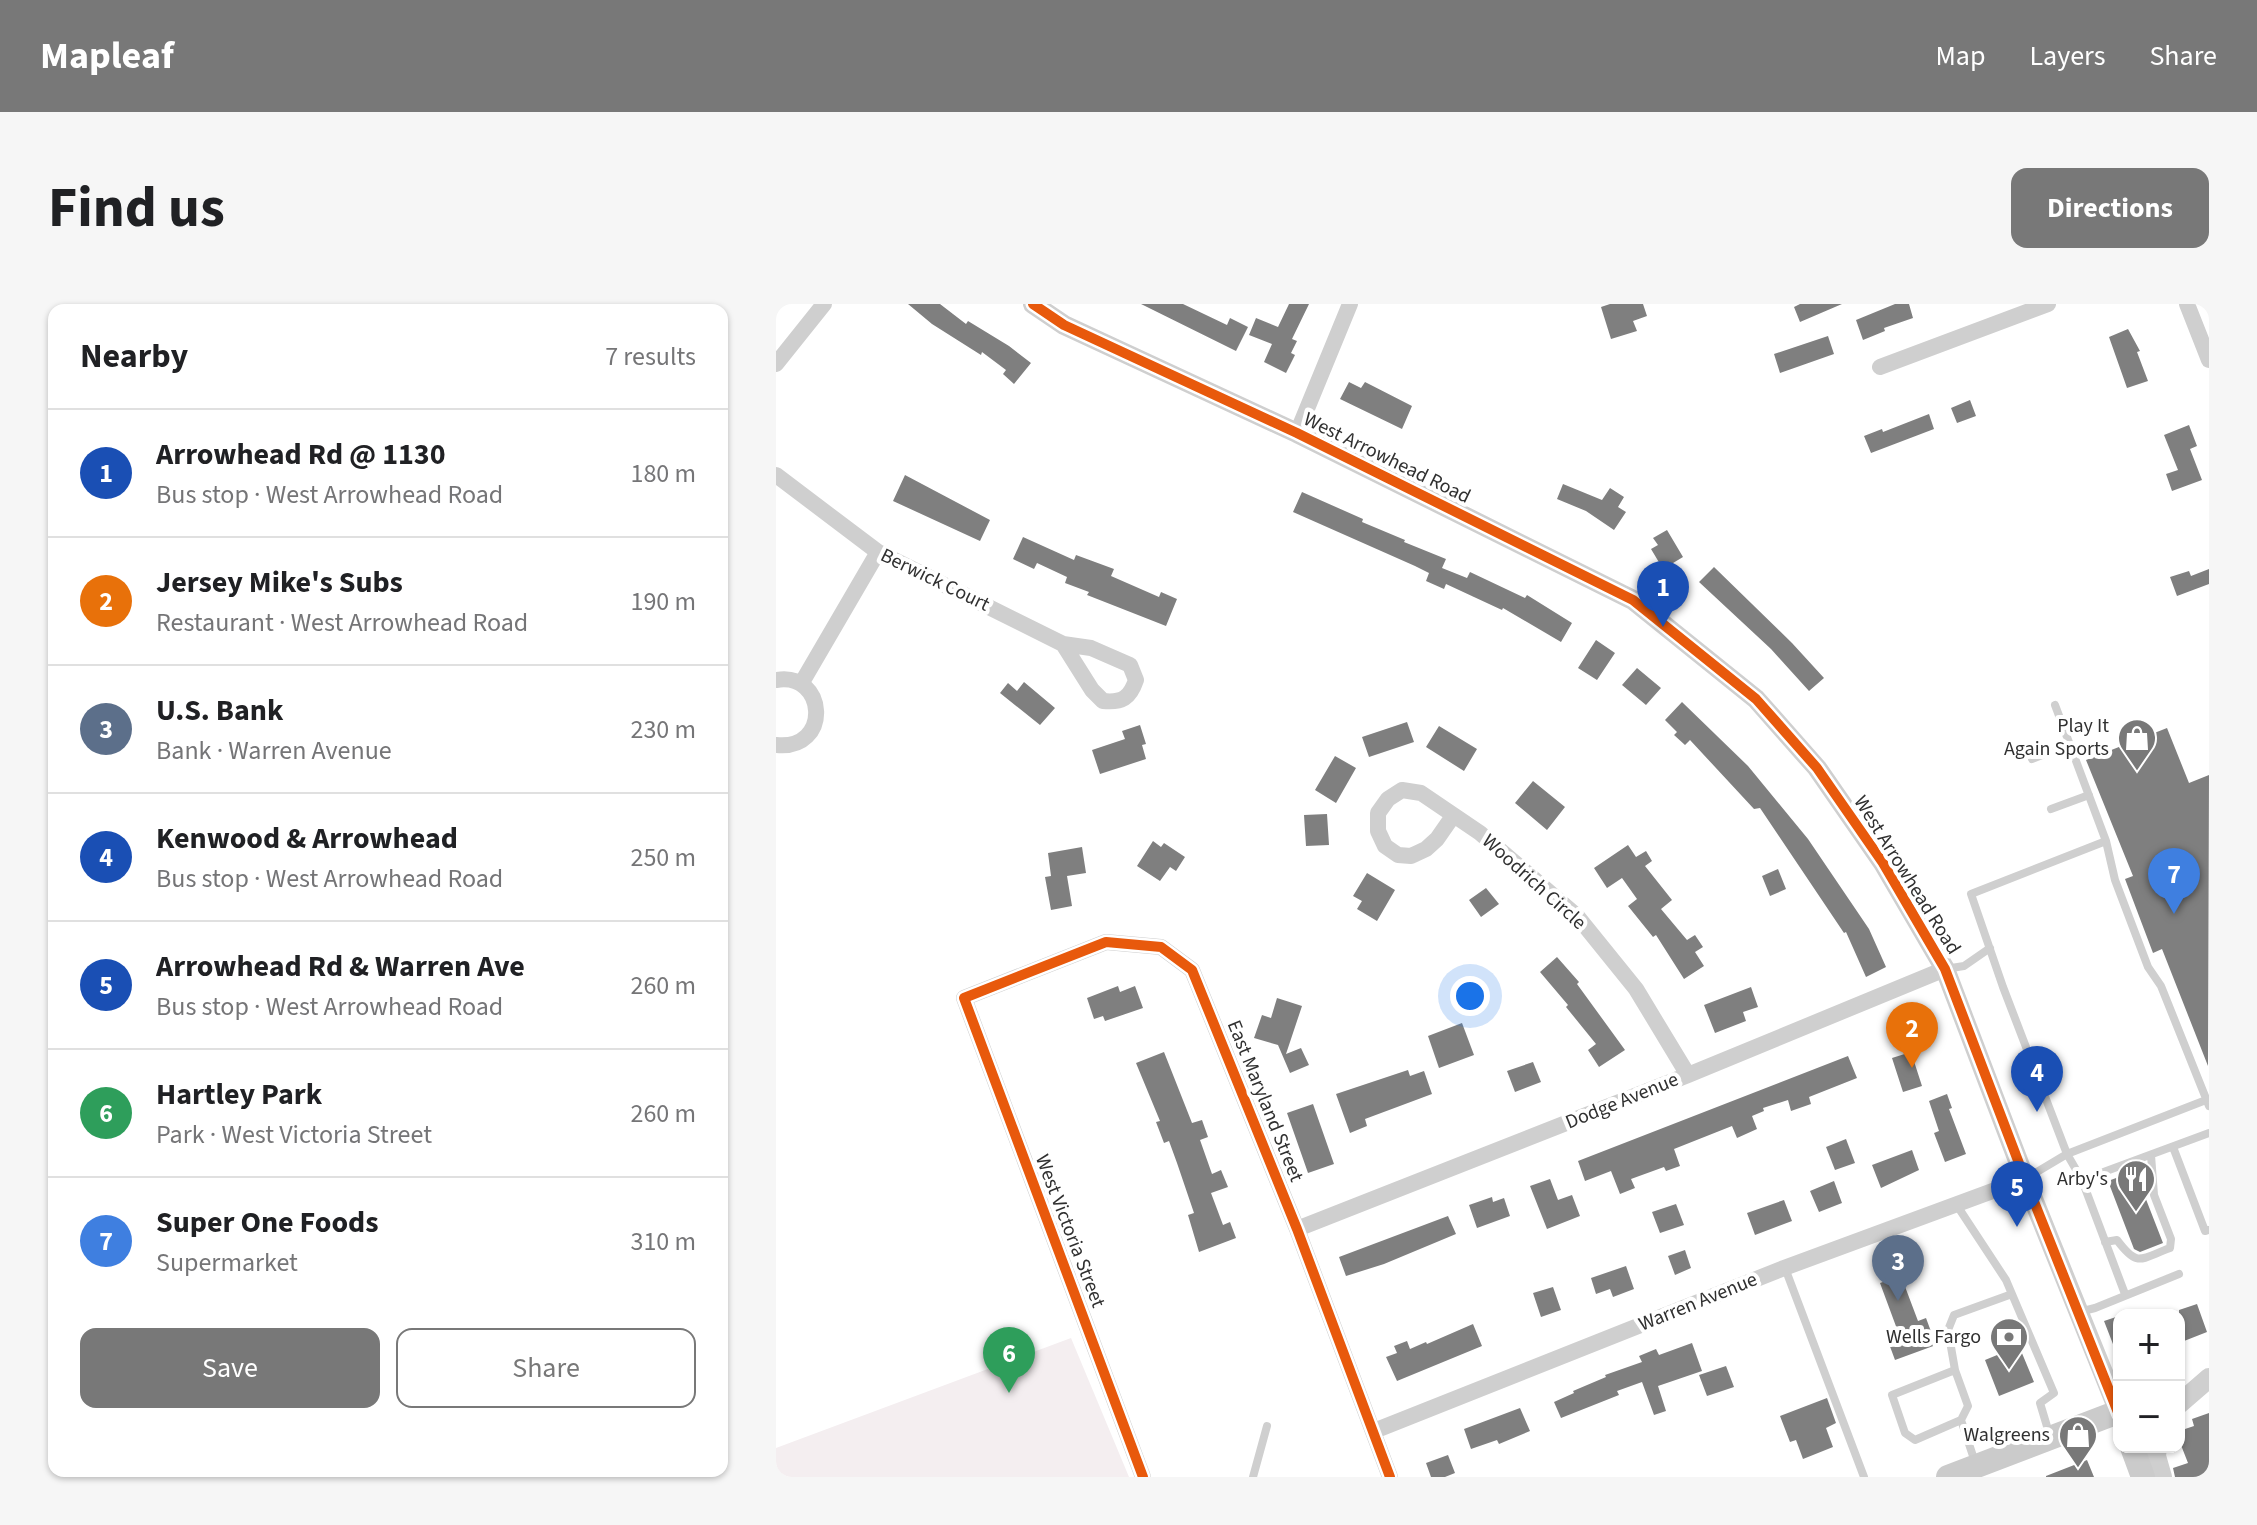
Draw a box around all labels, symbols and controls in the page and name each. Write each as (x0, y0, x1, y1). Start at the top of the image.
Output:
text: Mapleaf (40, 29, 174, 83)
text: Map (1935, 36, 1985, 76)
text: Layers (2029, 36, 2105, 76)
text: Share (2149, 36, 2217, 76)
button: Directions (2011, 168, 2209, 248)
text: Find us (48, 169, 225, 248)
text: Nearby (80, 332, 188, 381)
text: 7 results (605, 338, 696, 375)
street label: West Arrowhead Road (1299, 405, 1475, 511)
text: Arrowhead Rd @ 1130 (156, 433, 446, 476)
text: 1 (99, 455, 113, 492)
text: 180 m (630, 455, 696, 492)
text: Bus stop · West Arrowhead Road (156, 476, 503, 513)
street label: Berwick Court (876, 542, 994, 619)
text: Jersey Mike's Subs (156, 561, 403, 604)
pin: 1 (1637, 561, 1689, 627)
text: 2 (99, 583, 113, 620)
text: 190 m (630, 583, 696, 620)
text: Restaurant · West Arrowhead Road (156, 604, 528, 641)
text: U.S. Bank (156, 689, 283, 732)
text: 3 (99, 711, 113, 748)
text: 230 m (630, 711, 696, 748)
place label: Play It Again Sports (2004, 712, 2109, 763)
shop icon: Play It Again Sports (2116, 717, 2158, 772)
text: Bank · Warren Avenue (156, 732, 392, 769)
street label: West Arrowhead Road (1847, 790, 1967, 960)
text: Kenwood & Arrowhead (156, 817, 458, 860)
street label: Woodrich Circle (1476, 828, 1592, 936)
text: 4 (99, 839, 113, 876)
text: 250 m (630, 839, 696, 876)
pin: 7 (2148, 848, 2200, 914)
text: Bus stop · West Arrowhead Road (156, 860, 503, 897)
text: Arrowhead Rd & Warren Ave (156, 945, 525, 988)
text: 5 (99, 967, 113, 1004)
text: 260 m (630, 967, 696, 1004)
your location (1450, 976, 1490, 1016)
text: Bus stop · West Arrowhead Road (156, 988, 503, 1025)
pin: 2 (1886, 1002, 1938, 1068)
street label: East Maryland Street (1220, 1016, 1310, 1186)
pin: 4 (2011, 1046, 2063, 1112)
street label: Dodge Avenue (1561, 1066, 1683, 1136)
text: Hartley Park (156, 1073, 322, 1116)
text: 6 (99, 1095, 113, 1132)
text: 260 m (630, 1095, 696, 1132)
text: Park · West Victoria Street (156, 1116, 432, 1153)
street label: West Victoria Street (1028, 1150, 1112, 1312)
restaurant icon: Arby's (2115, 1158, 2157, 1213)
pin: 5 (1991, 1161, 2043, 1227)
place label: Arby's (2057, 1165, 2108, 1193)
text: Super One Foods (156, 1201, 379, 1244)
text: 7 (99, 1223, 113, 1260)
text: 310 m (630, 1223, 696, 1260)
pin: 3 (1872, 1235, 1924, 1301)
text: Supermarket (156, 1244, 298, 1281)
street label: Warren Avenue (1635, 1265, 1762, 1339)
map controls (2113, 1309, 2185, 1453)
button: + (2113, 1309, 2185, 1381)
bank icon: Wells Fargo (1988, 1316, 2030, 1371)
place label: Wells Fargo (1886, 1323, 1981, 1351)
pin: 6 (983, 1327, 1035, 1393)
button: Save (80, 1328, 380, 1408)
button: Share (396, 1328, 696, 1408)
button: − (2113, 1381, 2185, 1453)
shop icon: Walgreens (2057, 1414, 2099, 1469)
place label: Walgreens (1963, 1421, 2050, 1449)

